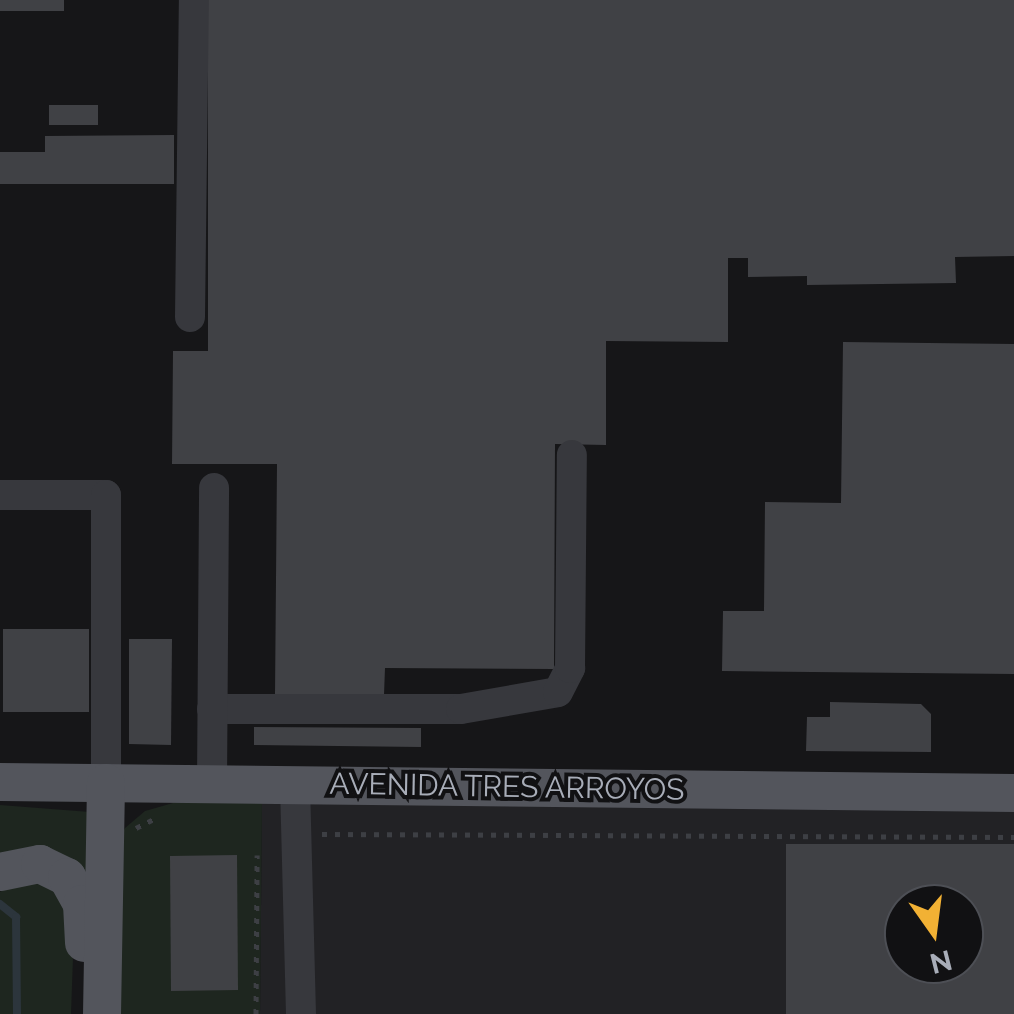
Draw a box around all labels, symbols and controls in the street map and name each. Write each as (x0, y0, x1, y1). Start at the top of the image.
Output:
street label: AVENIDA TRES ARROYOS (328, 766, 686, 808)
north arrow (884, 884, 984, 984)
text: N (927, 943, 955, 980)

